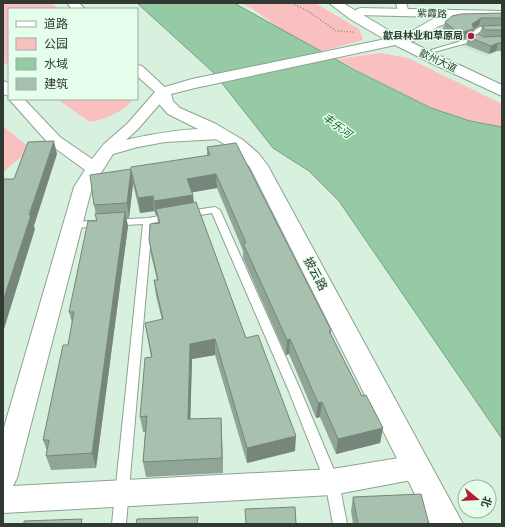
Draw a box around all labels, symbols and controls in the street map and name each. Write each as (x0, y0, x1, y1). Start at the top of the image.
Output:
street label: 紫霞路 (417, 7, 447, 21)
legend (8, 8, 138, 100)
text: 道路 (44, 17, 68, 32)
place label: 歙县林业和草原局 (383, 30, 463, 42)
marker: 歙县林业和草原局 (466, 31, 476, 41)
text: 公园 (44, 37, 68, 52)
street label: 歙州大道 (417, 47, 459, 75)
text: 水域 (44, 57, 68, 72)
text: 建筑 (44, 77, 68, 92)
water label: 丰乐河 (320, 111, 356, 142)
street label: 披云路 (300, 255, 330, 293)
north arrow (457, 479, 497, 519)
text: 北 (478, 495, 494, 509)

